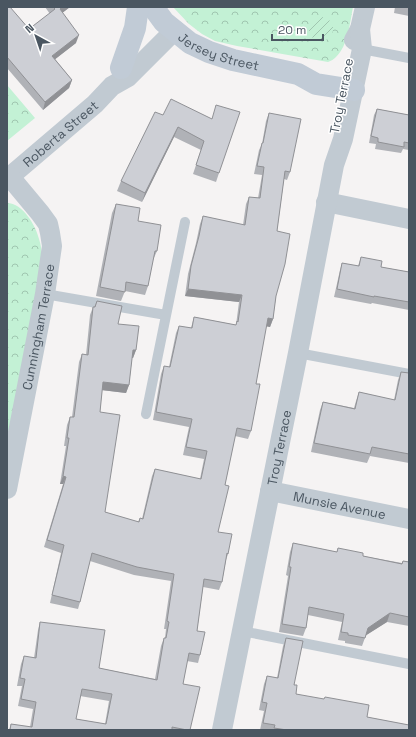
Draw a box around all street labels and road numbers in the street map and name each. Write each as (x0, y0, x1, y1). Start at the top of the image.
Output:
street label: Jersey Street (174, 29, 261, 74)
street label: Troy Terrace (326, 57, 357, 135)
street label: Roberta Street (19, 97, 102, 171)
street label: Cunningham Terrace (18, 263, 58, 392)
street label: Troy Terrace (263, 408, 295, 487)
street label: Munsie Avenue (292, 488, 387, 523)

